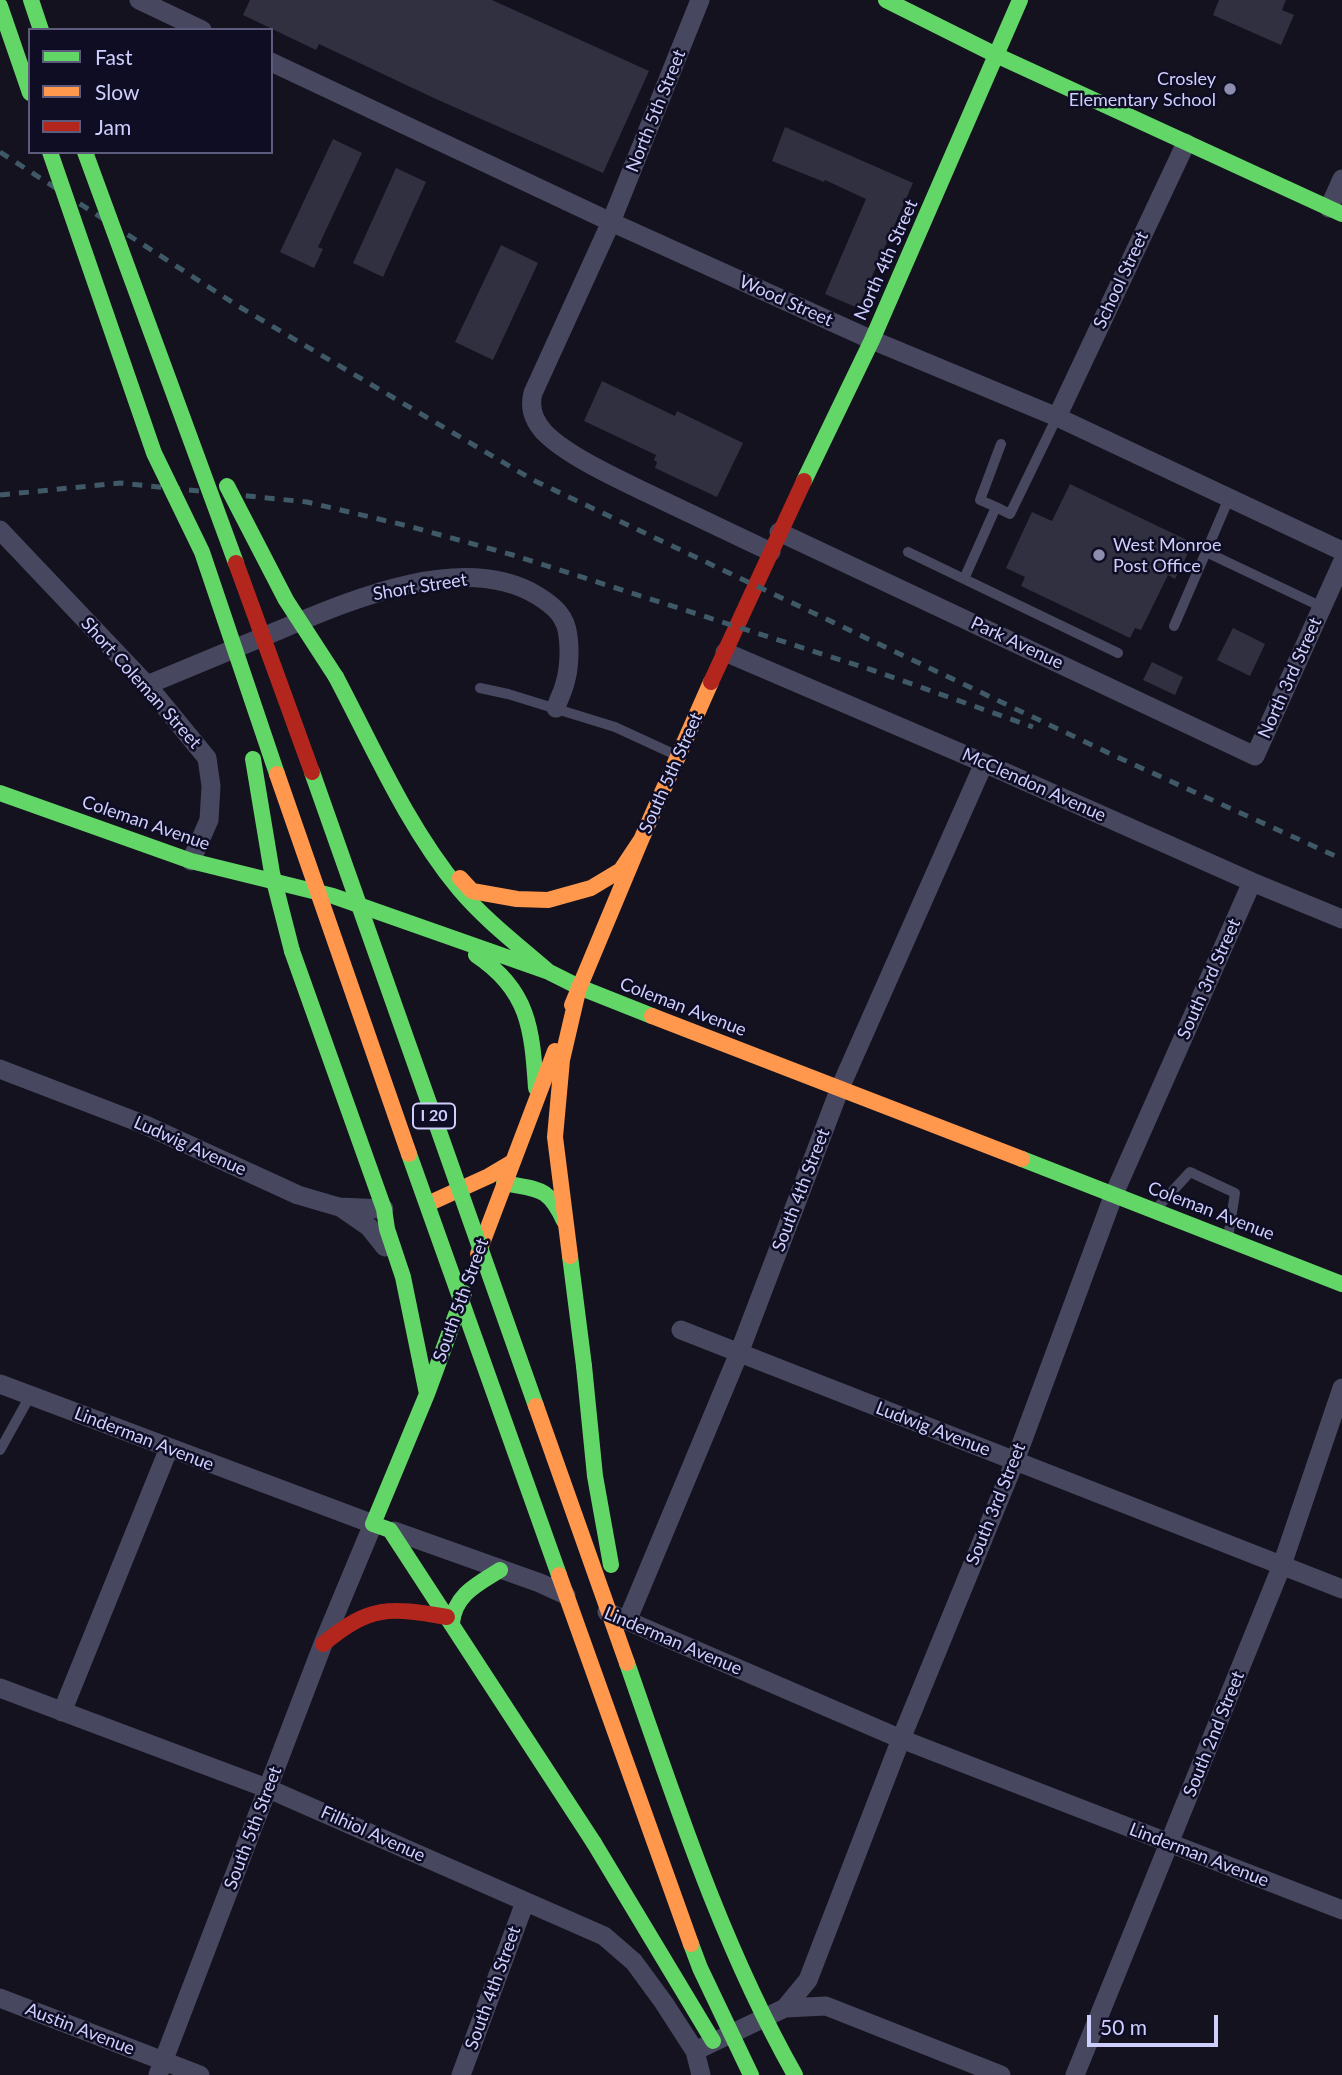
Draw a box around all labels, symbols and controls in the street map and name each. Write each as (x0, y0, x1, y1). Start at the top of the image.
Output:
legend (28, 28, 273, 154)
text: Fast (95, 44, 132, 69)
street label: North 5th Street (622, 47, 690, 175)
place label: Crosley Elementary School (1069, 68, 1216, 110)
text: Slow (95, 79, 139, 104)
marker: Crosley Elementary School (1222, 81, 1238, 97)
text: Jam (95, 114, 131, 139)
street label: North 4th Street (850, 196, 922, 324)
street label: School Street (1089, 228, 1153, 332)
street label: Wood Street (736, 271, 836, 331)
place label: West Monroe Post Office (1113, 534, 1222, 576)
marker: West Monroe Post Office (1091, 547, 1107, 563)
street label: Short Street (371, 569, 469, 605)
street label: Park Avenue (967, 612, 1067, 674)
street label: Short Coleman Street (76, 613, 206, 753)
street label: North 3rd Street (1254, 614, 1326, 742)
street label: South 5th Street (635, 709, 707, 837)
street label: McClendon Avenue (959, 744, 1109, 826)
street label: Coleman Avenue (79, 791, 213, 855)
street label: South 3rd Street (1173, 915, 1245, 1043)
street label: Coleman Avenue (617, 973, 749, 1041)
road number: I 20 (413, 1104, 455, 1128)
street label: Ludwig Avenue (130, 1112, 250, 1180)
street label: South 4th Street (768, 1125, 834, 1255)
street label: Coleman Avenue (1145, 1177, 1277, 1245)
street label: South 5th Street (429, 1235, 493, 1365)
street label: Ludwig Avenue (873, 1397, 993, 1461)
street label: Linderman Avenue (71, 1402, 217, 1476)
street label: South 3rd Street (962, 1440, 1030, 1568)
street label: Linderman Avenue (601, 1602, 745, 1680)
street label: South 2nd Street (1179, 1668, 1249, 1800)
street label: South 5th Street (220, 1763, 286, 1893)
street label: Filhiol Avenue (318, 1801, 428, 1867)
street label: Linderman Avenue (1126, 1818, 1272, 1892)
street label: South 4th Street (461, 1923, 525, 2053)
street label: Austin Avenue (22, 1998, 138, 2060)
scale bar (1090, 2002, 1221, 2046)
text: 50 m (1100, 2014, 1147, 2039)

